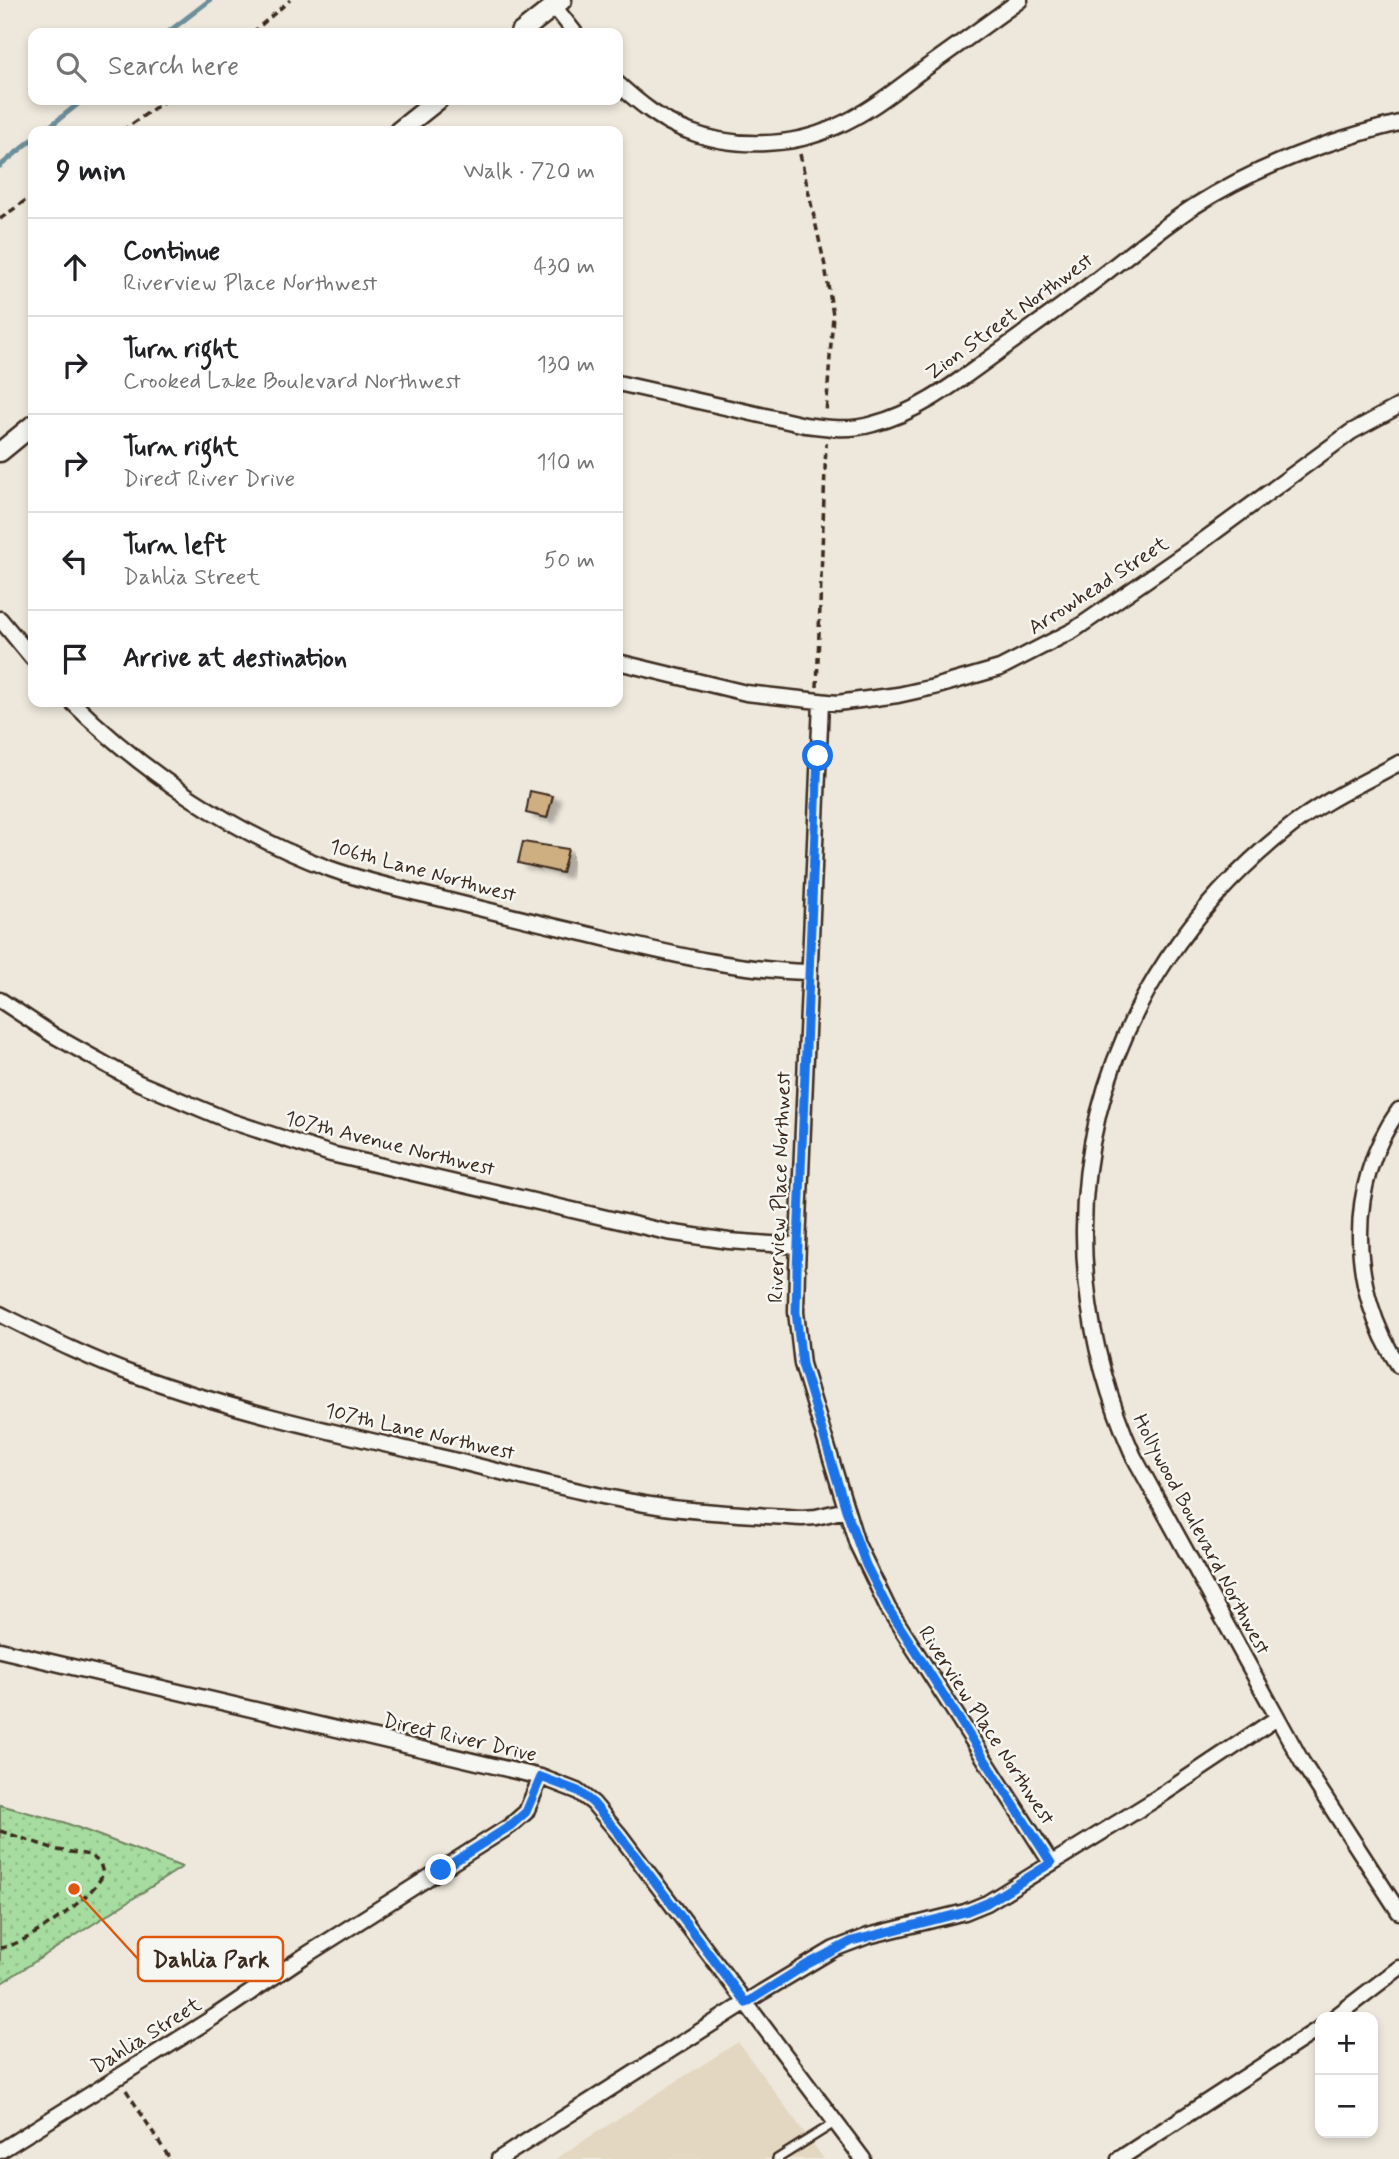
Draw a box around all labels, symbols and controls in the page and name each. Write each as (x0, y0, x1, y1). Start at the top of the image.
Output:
search box (28, 28, 623, 105)
icon: search (52, 48, 90, 86)
text: Search here (108, 50, 239, 84)
text: 9 min (56, 152, 126, 191)
text: Walk · 720 m (463, 157, 595, 187)
text: Continue (123, 235, 220, 269)
street label: Zion Street Northwest (920, 246, 1099, 387)
icon: ahead (56, 248, 94, 286)
text: 430 m (534, 252, 595, 282)
text: Riverview Place Northwest (123, 269, 377, 299)
text: Turn right (123, 333, 239, 367)
icon: right (56, 346, 94, 384)
text: 130 m (537, 350, 595, 380)
text: Crooked Lake Boulevard Northwest (123, 367, 461, 397)
text: Turn right (123, 431, 239, 465)
icon: right (56, 444, 94, 482)
text: 110 m (536, 448, 595, 478)
text: Direct River Drive (123, 465, 295, 495)
text: Turn left (123, 529, 227, 563)
street label: Arrowhead Street (1023, 530, 1175, 642)
icon: left (56, 542, 94, 580)
text: 50 m (544, 546, 595, 576)
text: Dahlia Street (123, 563, 260, 593)
icon: arrive (56, 640, 94, 678)
text: Arrive at destination (123, 642, 347, 676)
route start (802, 740, 833, 771)
street label: 106th Lane Northwest (326, 833, 520, 910)
street label: Riverview Place Northwest (762, 1070, 798, 1304)
street label: 107th Avenue Northwest (282, 1104, 498, 1184)
street label: 107th Lane Northwest (322, 1396, 518, 1468)
street label: Hollywood Boulevard Northwest (1126, 1409, 1277, 1660)
street label: Riverview Place Northwest (911, 1621, 1061, 1831)
street label: Direct River Drive (380, 1707, 539, 1769)
route end (425, 1854, 456, 1885)
callout: Dahlia Park (138, 1937, 283, 1981)
text: Dahlia Park (152, 1946, 270, 1976)
street label: Dahlia Street (86, 1990, 208, 2081)
map controls (1315, 2012, 1378, 2138)
button: + (1315, 2012, 1378, 2075)
button: − (1315, 2075, 1378, 2138)

